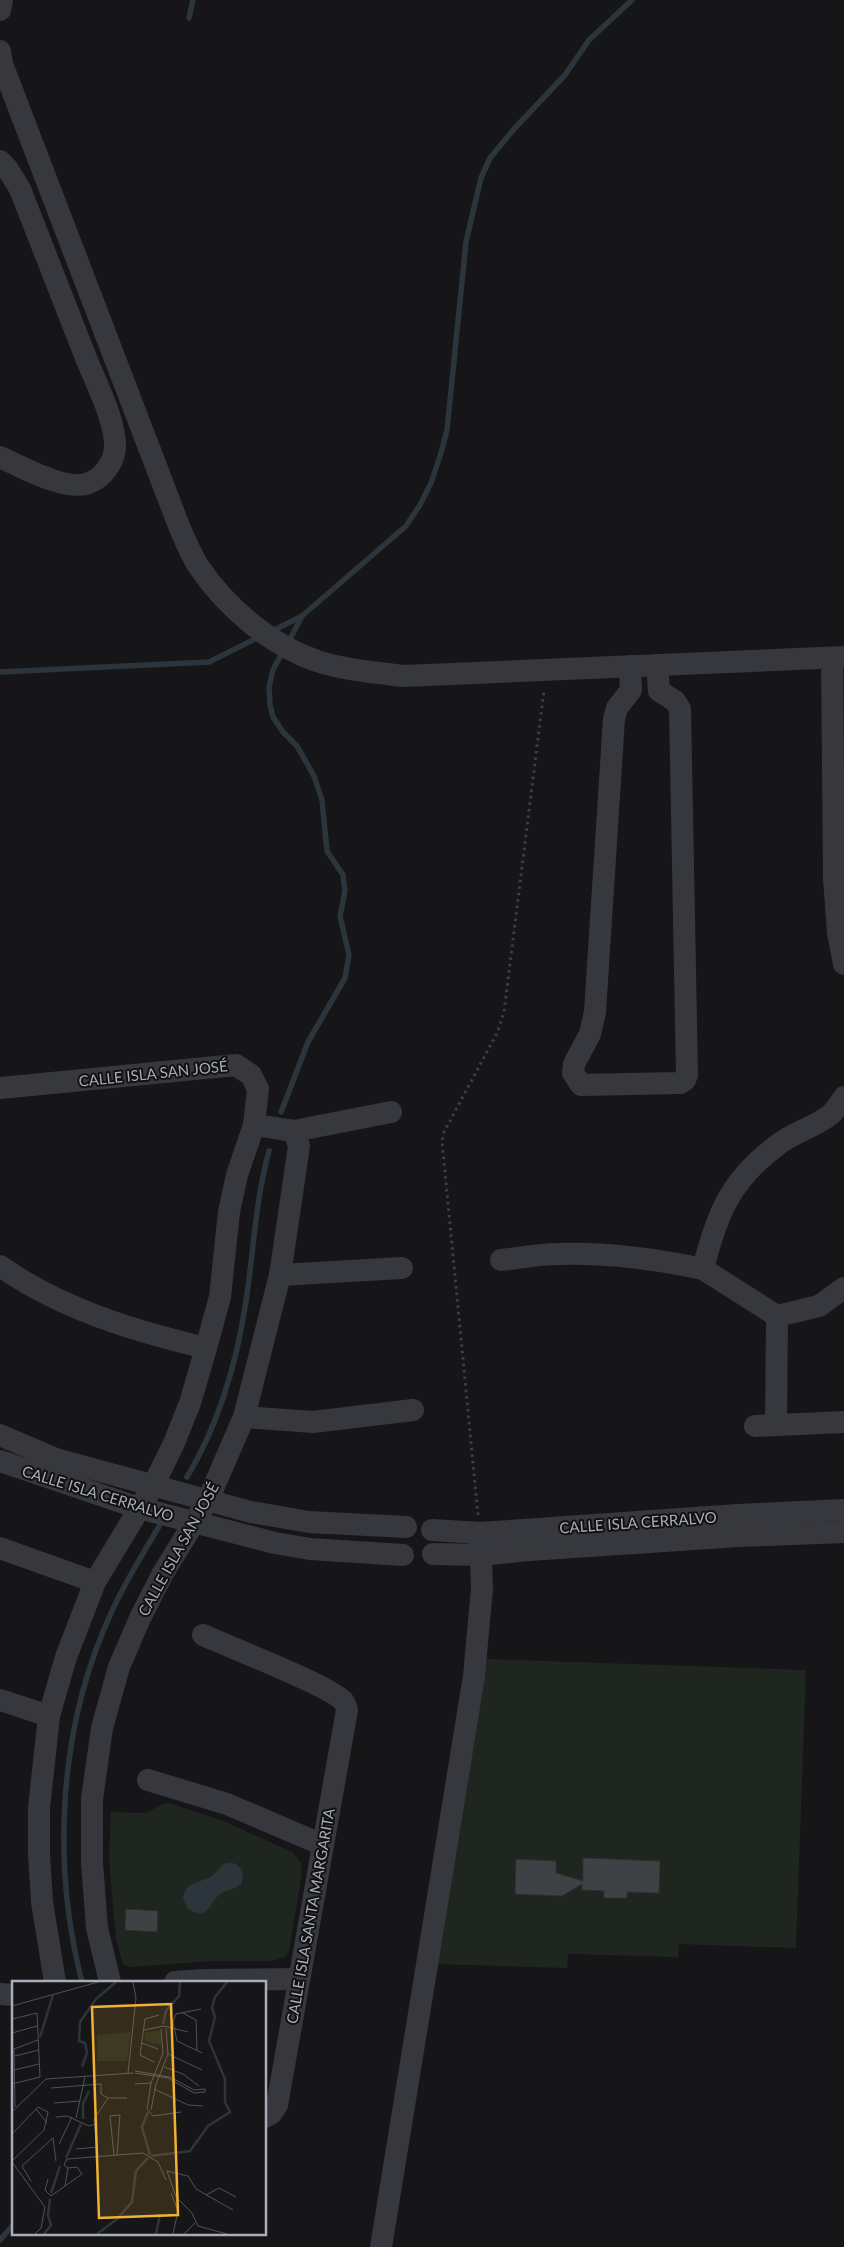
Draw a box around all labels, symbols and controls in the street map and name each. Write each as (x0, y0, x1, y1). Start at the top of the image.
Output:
street label: CALLE ISLA SAN JOSÉ (78, 1056, 228, 1090)
street label: CALLE ISLA CERRALVO (20, 1461, 176, 1525)
street label: CALLE ISLA SAN JOSÉ (134, 1479, 222, 1619)
street label: CALLE ISLA CERRALVO (559, 1508, 717, 1536)
street label: CALLE ISLA SANTA MARGARITA (282, 1806, 338, 2025)
inset map (12, 1981, 266, 2234)

